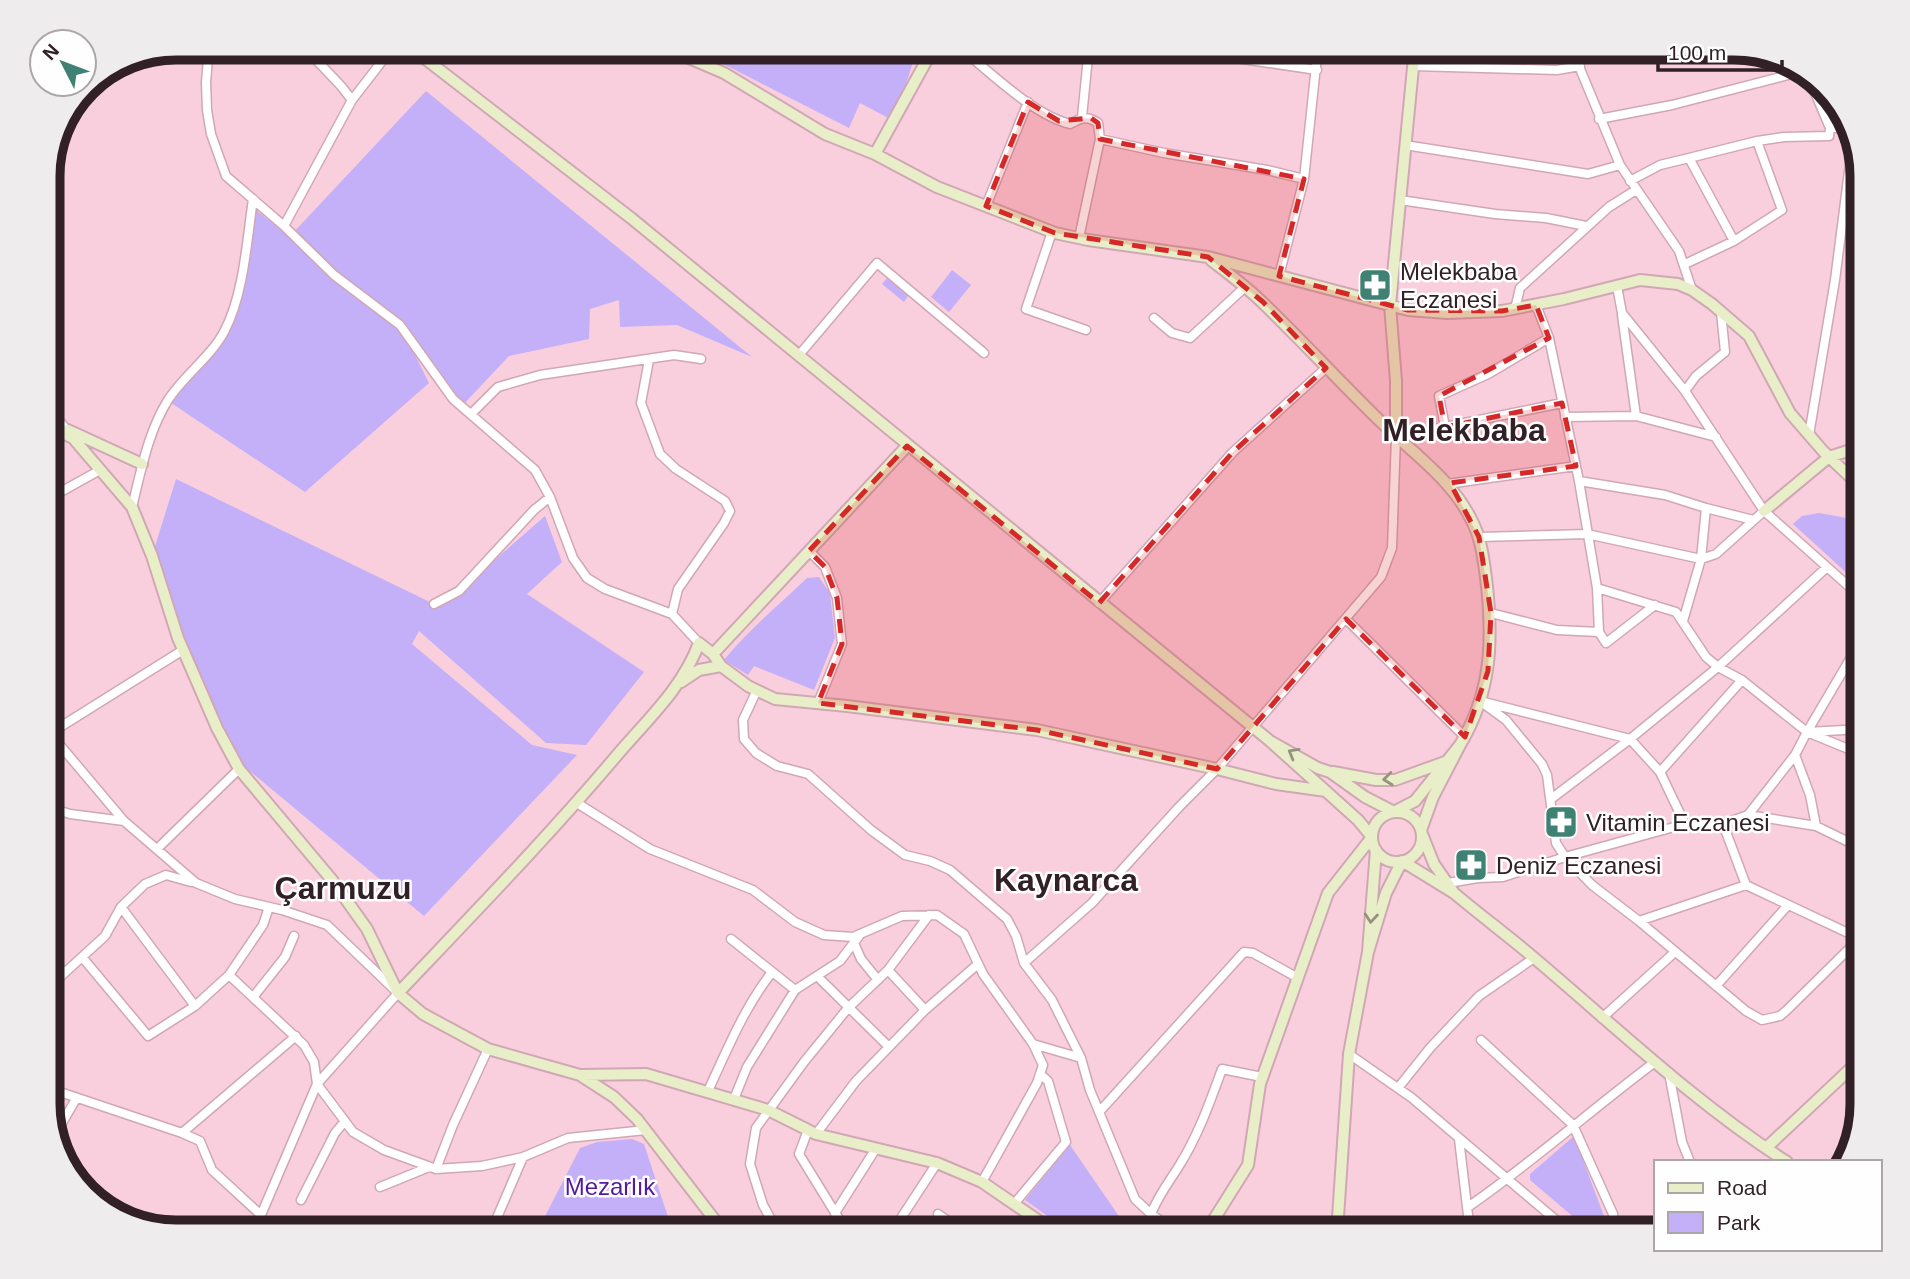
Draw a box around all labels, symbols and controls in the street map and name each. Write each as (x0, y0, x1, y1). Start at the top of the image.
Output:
north arrow (28, 28, 98, 98)
scale bar (1658, 28, 1782, 72)
text: N (38, 40, 63, 64)
text: 100 m (1668, 41, 1726, 64)
place label: Melekbaba Eczanesi (1400, 258, 1518, 313)
pharmacy icon: Melekbaba Eczanesi (1356, 266, 1394, 304)
district label: Melekbaba (1382, 412, 1546, 448)
one-way arrow (1287, 749, 1300, 762)
one-way arrow (1382, 771, 1393, 786)
pharmacy icon: Vitamin Eczanesi (1542, 803, 1580, 841)
place label: Vitamin Eczanesi (1586, 809, 1770, 836)
pharmacy icon: Deniz Eczanesi (1452, 846, 1490, 884)
place label: Deniz Eczanesi (1496, 852, 1661, 879)
district label: Kaynarca (994, 862, 1138, 898)
district label: Çarmuzu (275, 870, 411, 906)
one-way arrow (1364, 912, 1379, 923)
legend (1654, 1160, 1882, 1251)
park label: Mezarlık (565, 1173, 656, 1200)
text: Road (1717, 1176, 1767, 1199)
text: Park (1717, 1211, 1761, 1234)

